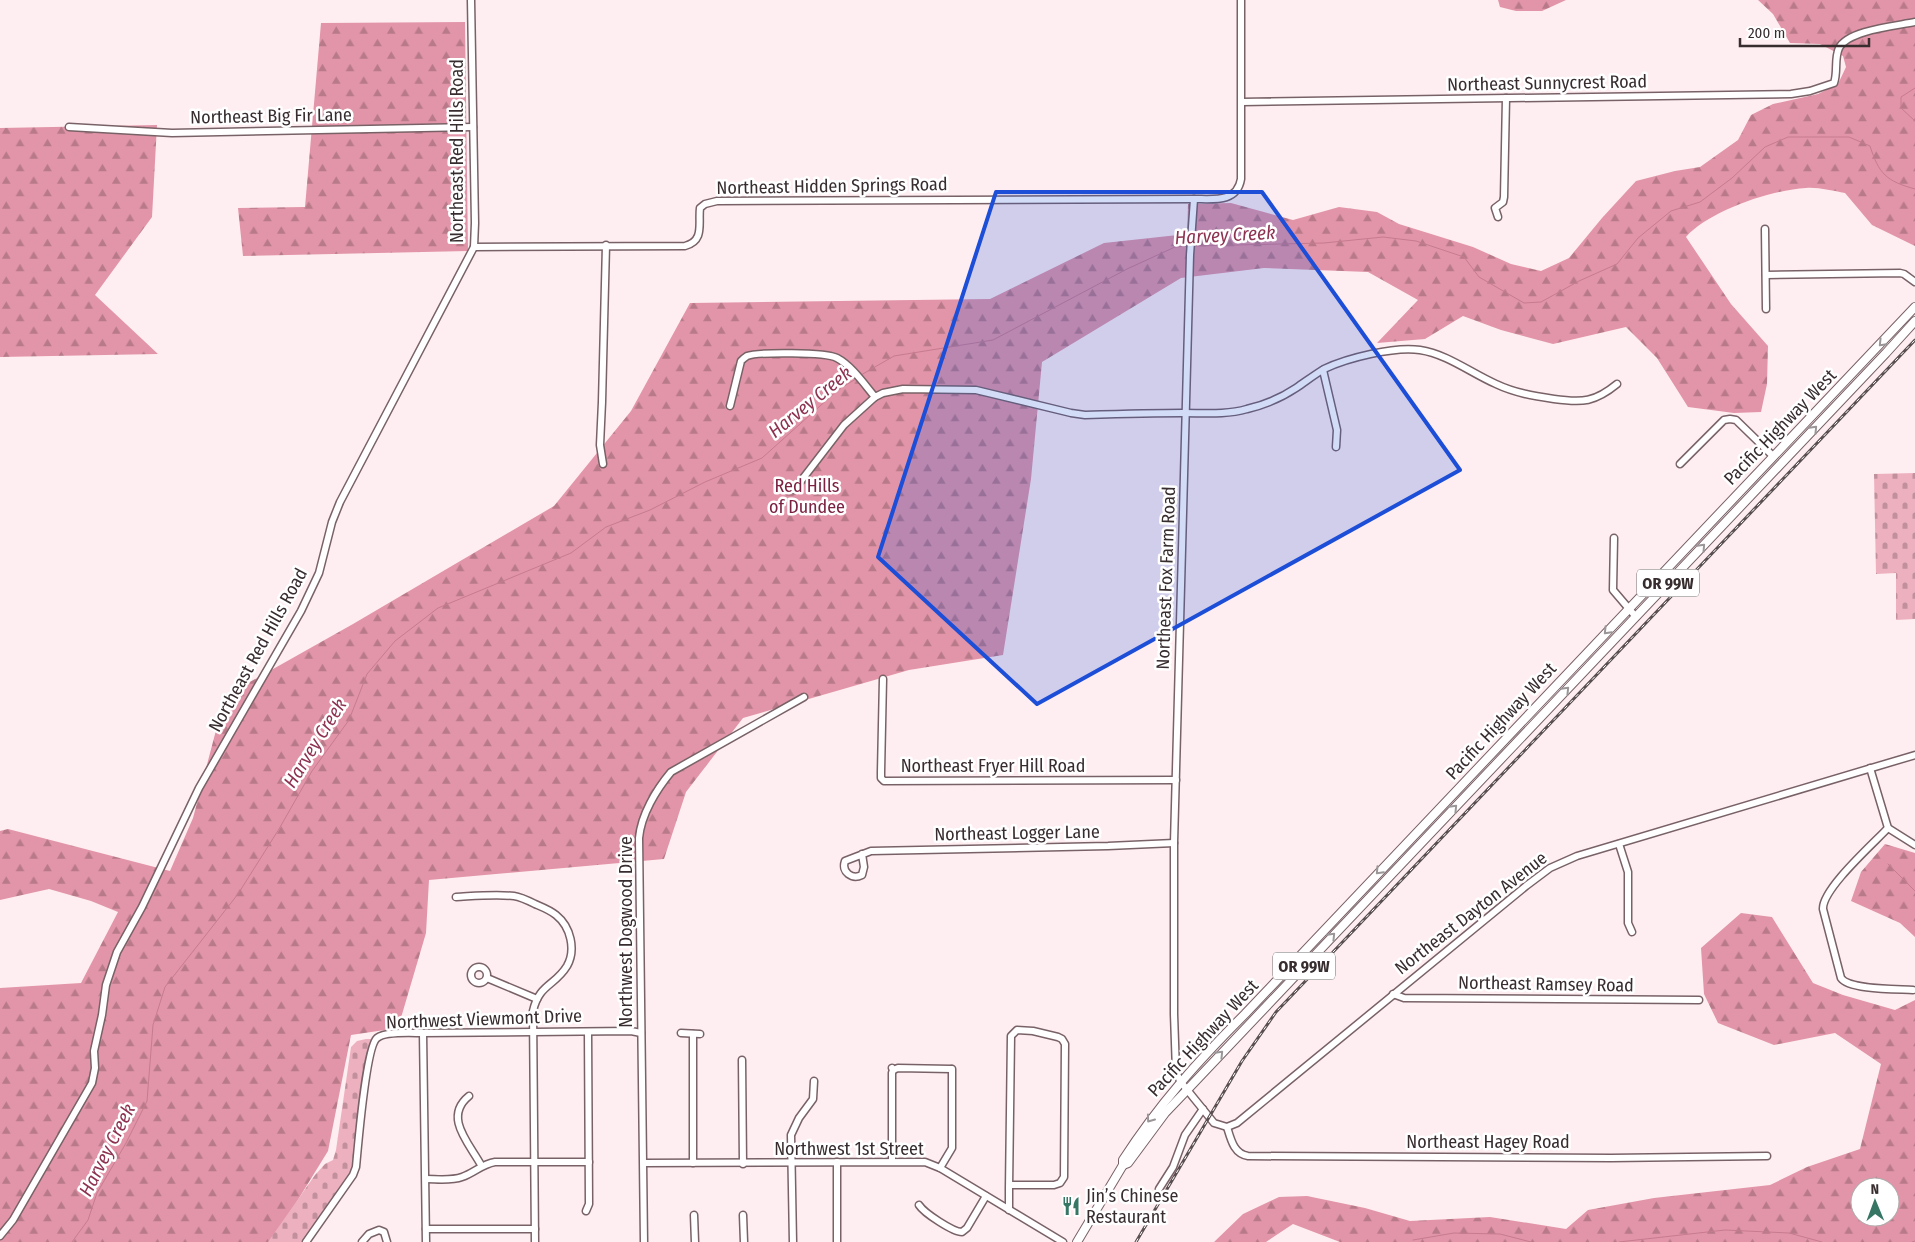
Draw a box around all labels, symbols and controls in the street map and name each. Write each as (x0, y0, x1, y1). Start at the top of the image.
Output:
scale bar (1740, 15, 1869, 47)
text: 200 m (1748, 24, 1785, 42)
street label: Northeast Red Hills Road (446, 59, 468, 243)
street label: Northeast Sunnycrest Road (1447, 70, 1647, 96)
street label: Northeast Big Fir Lane (190, 104, 352, 128)
street label: Northeast Hidden Springs Road (716, 173, 948, 199)
water label: Harvey Creek (1174, 221, 1276, 249)
one-way arrow (1879, 337, 1888, 346)
water label: Harvey Creek (764, 361, 856, 443)
street label: Pacific Highway West (1719, 364, 1841, 489)
one-way arrow (1808, 426, 1817, 435)
park label: Red Hills of Dundee (769, 475, 845, 518)
street label: Northeast Fox Farm Road (1152, 486, 1180, 670)
one-way arrow (1696, 543, 1705, 552)
street label: Northeast Red Hills Road (204, 564, 312, 736)
road number: OR 99W (1637, 570, 1699, 596)
one-way arrow (1604, 625, 1613, 634)
street label: Pacific Highway West (1441, 658, 1561, 784)
one-way arrow (1560, 687, 1569, 696)
water label: Harvey Creek (279, 694, 351, 792)
street label: Northeast Fryer Hill Road (901, 755, 1085, 777)
one-way arrow (1449, 805, 1458, 814)
street label: Northeast Logger Lane (934, 821, 1100, 845)
street label: Northwest Dogwood Drive (615, 836, 637, 1028)
street label: Northeast Dayton Avenue (1391, 847, 1552, 979)
one-way arrow (1376, 866, 1385, 875)
one-way arrow (1326, 933, 1335, 942)
road number: OR 99W (1273, 952, 1335, 979)
street label: Northeast Ramsey Road (1458, 971, 1634, 997)
street label: Pacific Highway West (1143, 975, 1263, 1101)
street label: Northwest Viewmont Drive (386, 1005, 582, 1033)
one-way arrow (1214, 1051, 1223, 1060)
water label: Harvey Creek (74, 1100, 140, 1200)
one-way arrow (1147, 1113, 1156, 1123)
street label: Northeast Hagey Road (1406, 1131, 1570, 1153)
street label: Northwest 1st Street (774, 1138, 924, 1160)
north arrow (1850, 1177, 1900, 1227)
text: N (1870, 1181, 1879, 1198)
place label: Jin’s Chinese Restaurant (1086, 1185, 1178, 1228)
restaurant icon: Jin’s Chinese Restaurant (1060, 1195, 1082, 1217)

